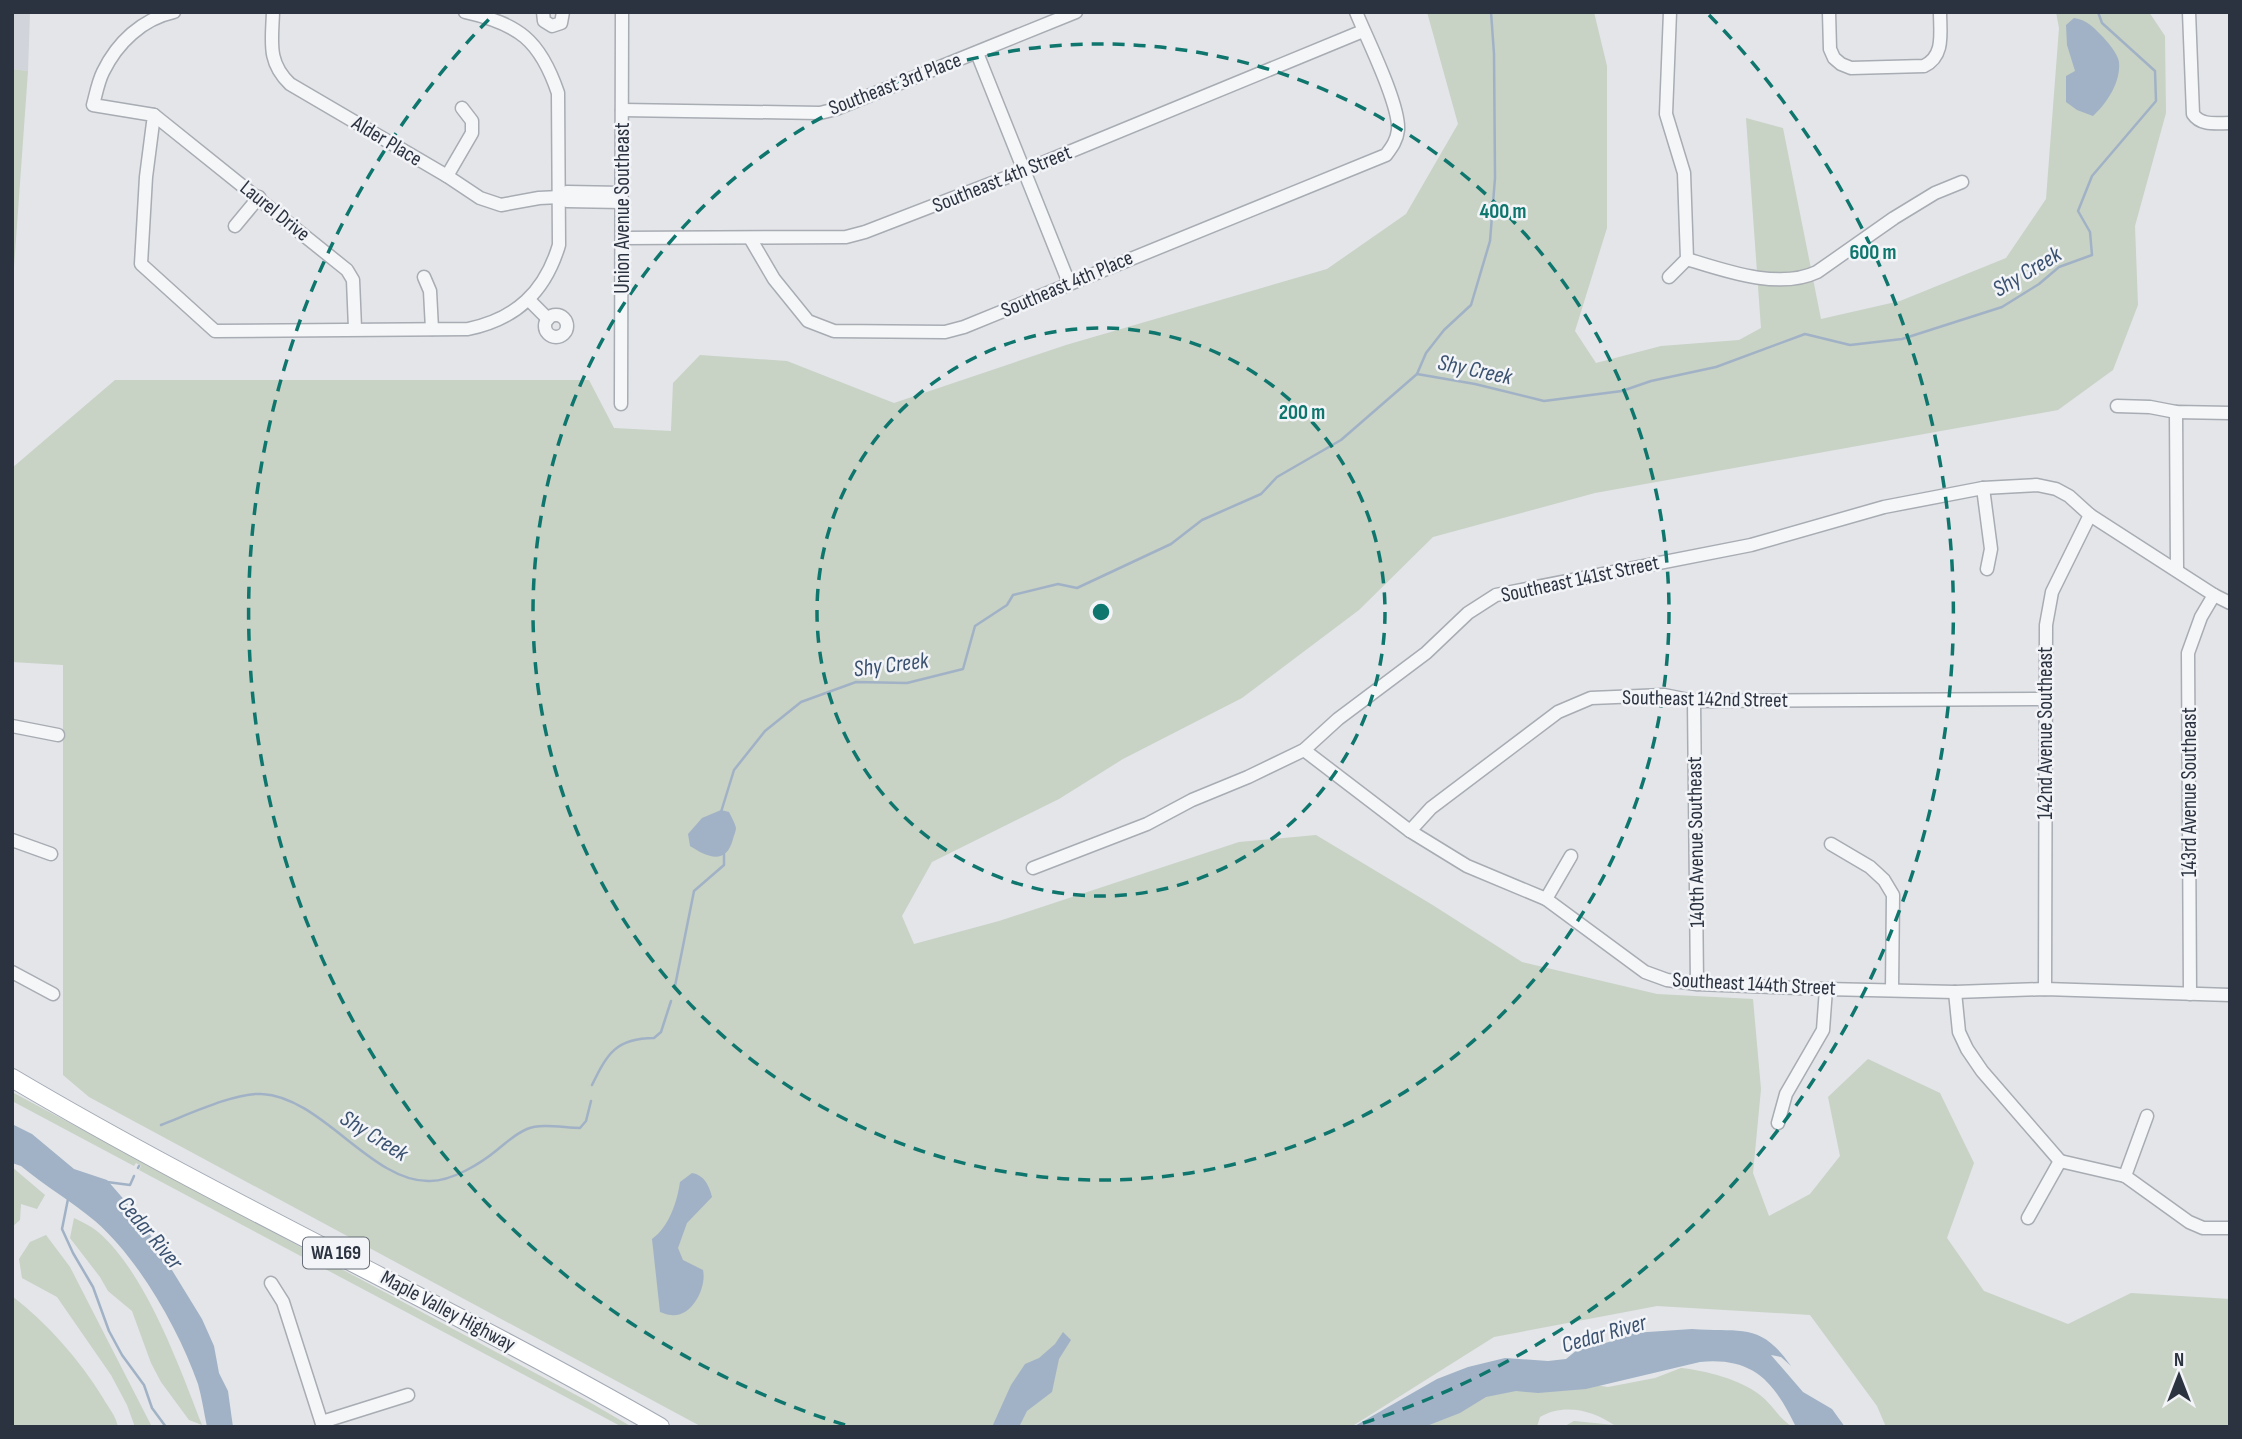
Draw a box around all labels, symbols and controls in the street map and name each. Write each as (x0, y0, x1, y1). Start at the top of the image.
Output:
street label: Southeast 3rd Place (825, 47, 965, 121)
street label: Alder Place (347, 110, 427, 172)
street label: Union Avenue Southeast (610, 122, 635, 294)
street label: Southeast 4th Street (929, 140, 1075, 218)
street label: Laurel Drive (235, 175, 315, 247)
text: 400 m (1480, 199, 1526, 224)
text: 600 m (1849, 240, 1897, 265)
water label: Shy Creek (1988, 240, 2068, 303)
street label: Southeast 4th Place (997, 245, 1137, 323)
water label: Shy Creek (1435, 349, 1516, 392)
text: 200 m (1279, 400, 1325, 425)
street label: Southeast 141st Street (1499, 550, 1661, 608)
centre of rings (1089, 600, 1113, 624)
water label: Shy Creek (852, 646, 931, 683)
street label: 142nd Avenue Southeast (2033, 647, 2058, 819)
street label: Southeast 142nd Street (1622, 685, 1788, 713)
street label: 143rd Avenue Southeast (2177, 707, 2202, 877)
street label: 140th Avenue Southeast (1682, 756, 1710, 928)
street label: Southeast 144th Street (1672, 967, 1836, 1001)
water label: Shy Creek (335, 1104, 414, 1169)
water label: Cedar River (111, 1191, 190, 1277)
road number: WA 169 (303, 1238, 369, 1268)
street label: Maple Valley Highway (376, 1265, 520, 1357)
water label: Cedar River (1558, 1308, 1651, 1359)
north arrow (2144, 1341, 2214, 1411)
text: N (2174, 1349, 2184, 1372)

